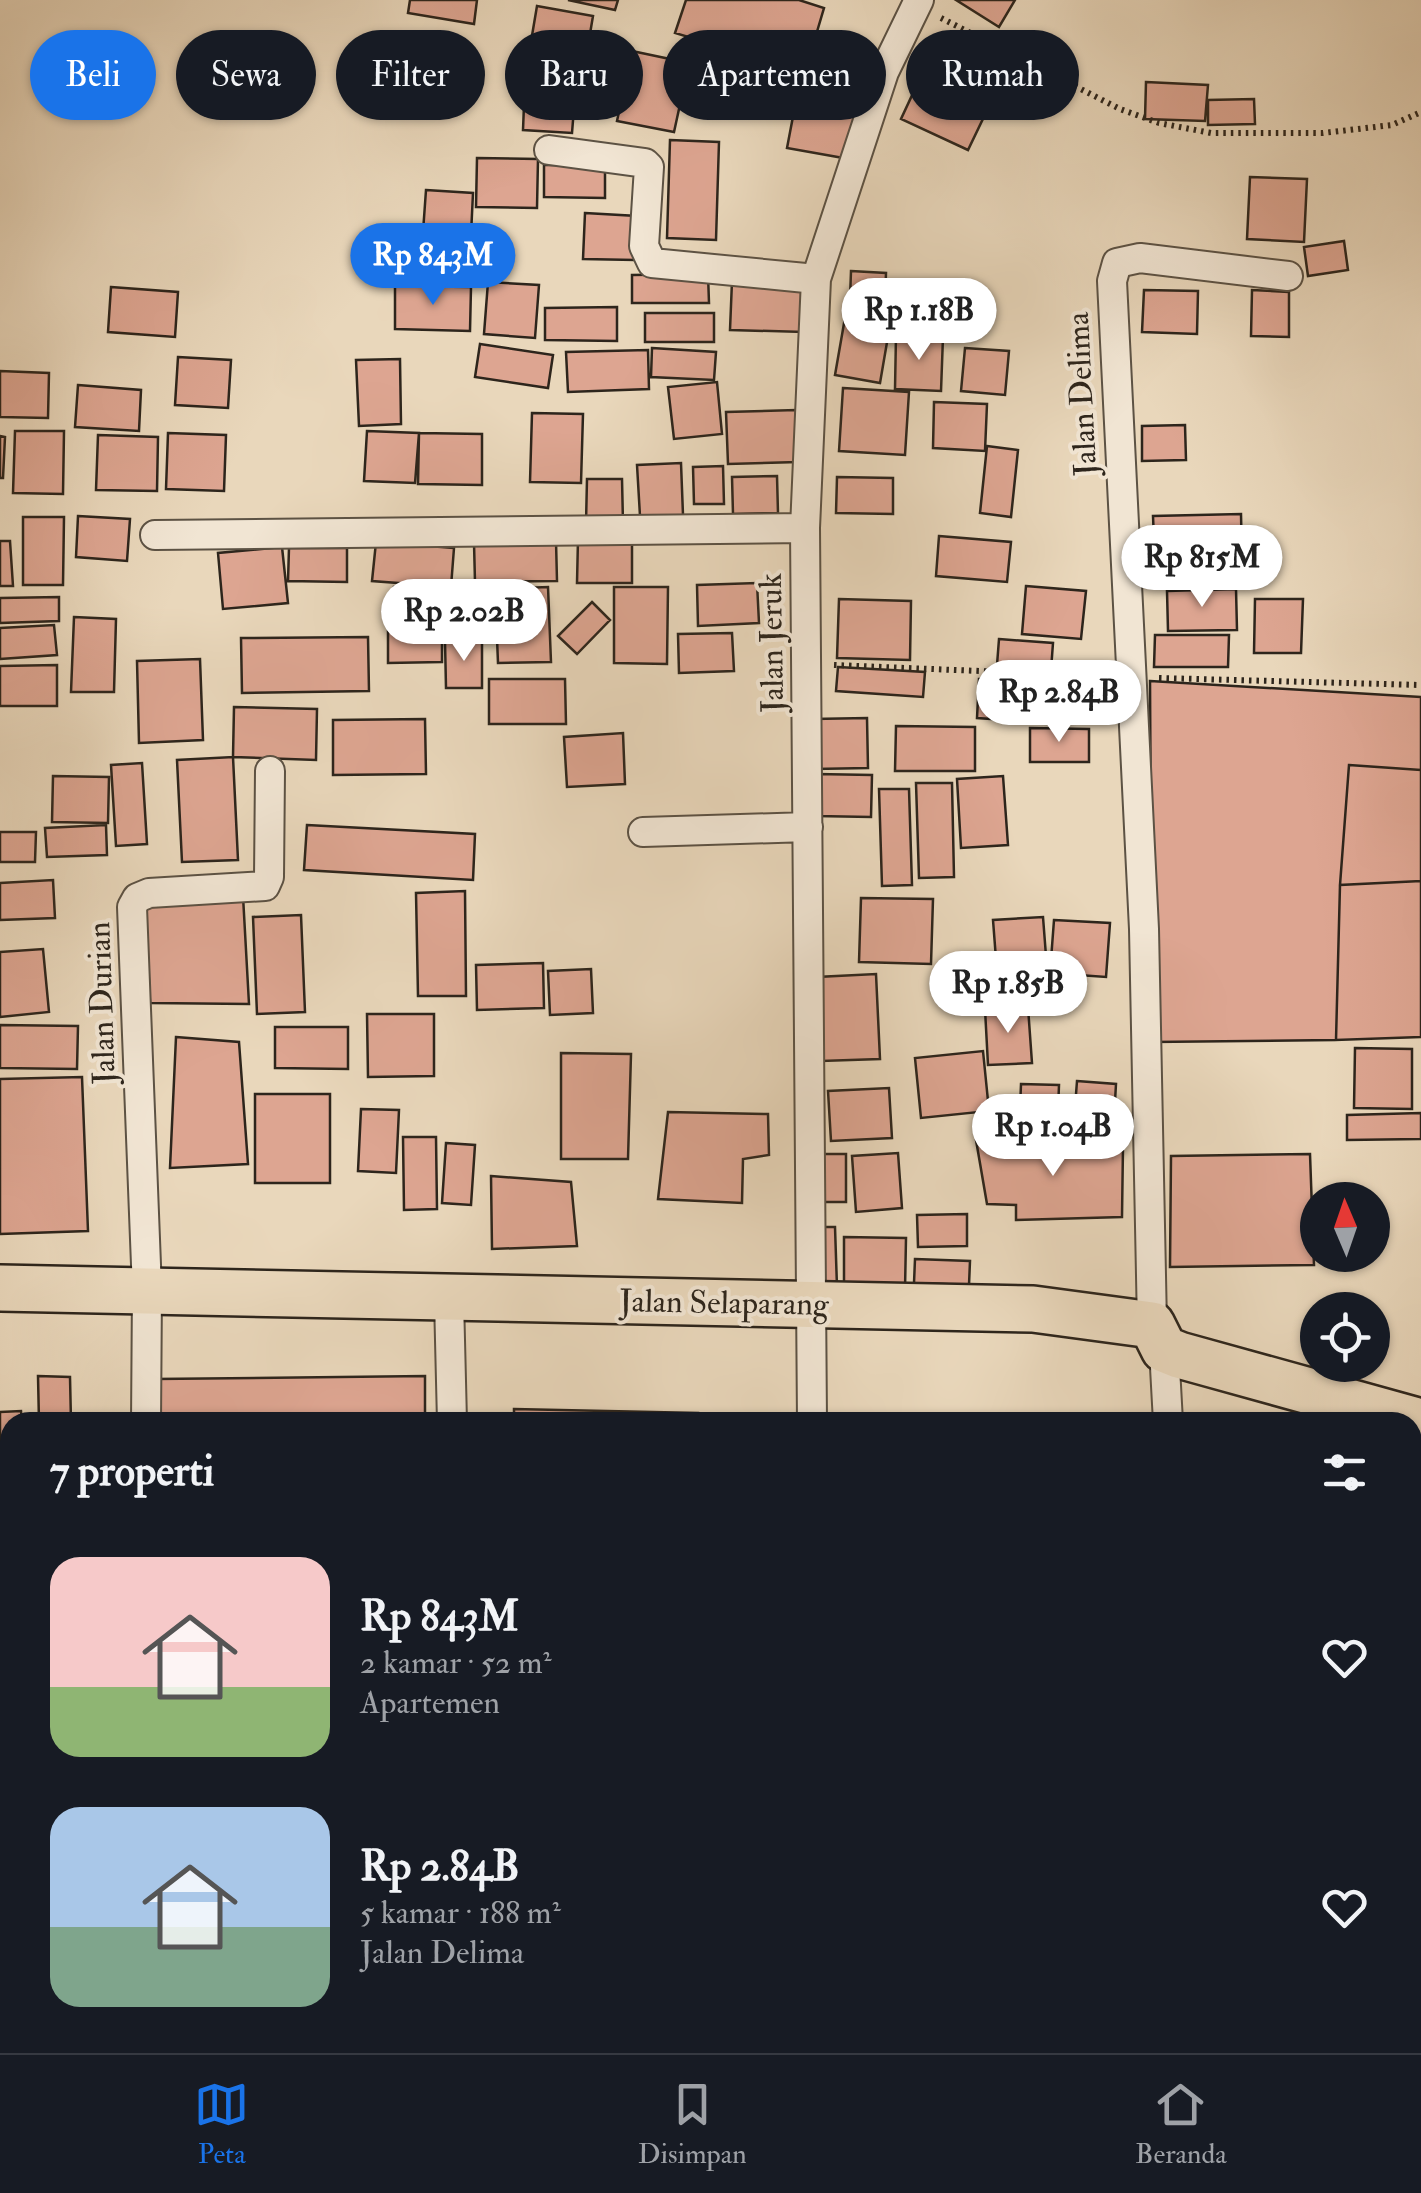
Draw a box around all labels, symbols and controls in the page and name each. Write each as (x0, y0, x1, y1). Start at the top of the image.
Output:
chip: Beli (30, 30, 156, 120)
chip: Sewa (176, 30, 316, 120)
chip: Filter (336, 30, 485, 120)
chip: Baru (505, 30, 643, 120)
chip: Apartemen (663, 30, 886, 120)
chip: Rumah (906, 30, 1079, 120)
pin: Rp 843M (341, 223, 525, 308)
text: Rp 843M (372, 235, 494, 275)
pin: Rp 1.18B (816, 278, 1022, 363)
text: Rp 1.18B (864, 290, 974, 330)
street label: Jalan Delima (1058, 310, 1106, 478)
pin: Rp 815M (1110, 525, 1294, 610)
text: Rp 815M (1143, 537, 1261, 577)
street label: Jalan Jeruk (751, 573, 793, 714)
pin: Rp 2.02B (361, 579, 567, 664)
text: Rp 2.02B (403, 591, 525, 631)
pin: Rp 2.84B (956, 660, 1162, 745)
text: Rp 2.84B (998, 672, 1120, 712)
street label: Jalan Durian (79, 921, 125, 1086)
pin: Rp 1.85B (905, 951, 1111, 1036)
text: Rp 1.85B (951, 963, 1065, 1003)
pin: Rp 1.04B (950, 1094, 1156, 1179)
text: Rp 1.04B (994, 1106, 1112, 1146)
north arrow (1300, 1182, 1390, 1272)
map controls (1300, 1182, 1390, 1382)
street label: Jalan Selaparang (618, 1281, 830, 1325)
button: locate (1300, 1292, 1390, 1382)
icon: filters (1317, 1445, 1372, 1500)
text: 7 properti (50, 1446, 214, 1498)
text: Rp 843M (360, 1591, 519, 1643)
icon: home (130, 1597, 250, 1717)
icon: heart (1317, 1630, 1372, 1685)
text: 2 kamar · 52 m² (360, 1643, 552, 1683)
text: Apartemen (360, 1683, 500, 1723)
text: Rp 2.84B (360, 1841, 519, 1893)
icon: home (130, 1847, 250, 1967)
icon: heart (1317, 1880, 1372, 1935)
text: 5 kamar · 188 m² (360, 1893, 561, 1933)
text: Jalan Delima (360, 1933, 524, 1973)
tab: Peta (194, 2077, 249, 2172)
tab: Disimpan (638, 2077, 747, 2172)
tab: Beranda (1135, 2077, 1227, 2172)

